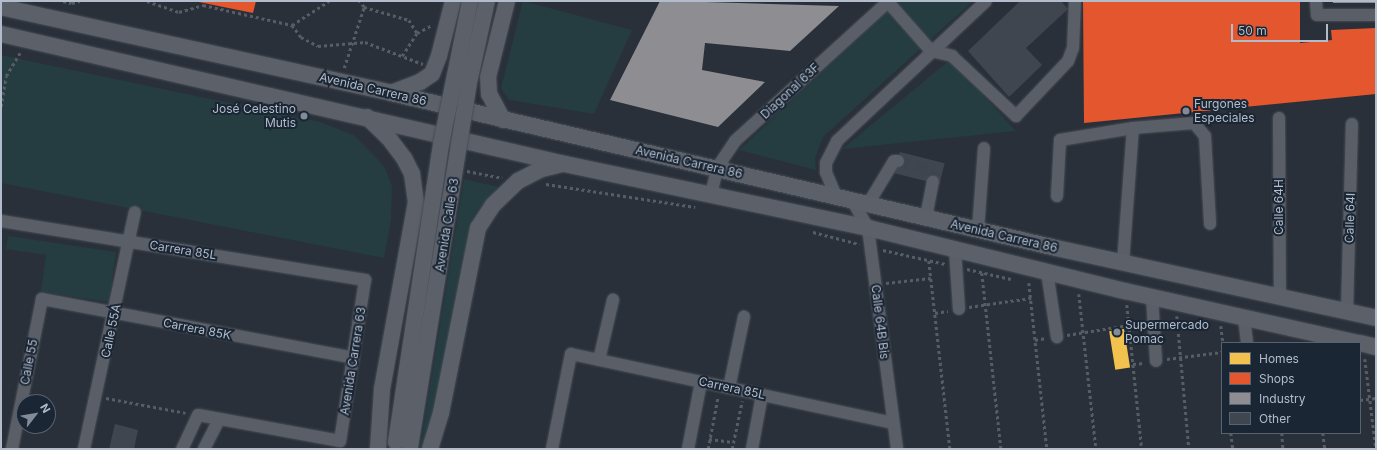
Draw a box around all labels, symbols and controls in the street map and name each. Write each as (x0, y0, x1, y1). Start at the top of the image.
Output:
scale bar (1233, 16, 1330, 42)
text: 50 m (1238, 23, 1267, 38)
street label: Diagonal 63F (758, 60, 822, 122)
street label: Avenida Carrera 86 (318, 70, 428, 108)
place label: Furgones Especiales (1194, 97, 1255, 125)
place label: José Celestino Mutis (212, 102, 296, 130)
marker: Furgones Especiales (1181, 106, 1191, 116)
marker: José Celestino Mutis (299, 111, 309, 121)
street label: Avenida Carrera 86 (634, 143, 744, 181)
street label: Avenida Calle 63 (432, 177, 462, 273)
street label: Calle 64H (1272, 179, 1286, 235)
street label: Calle 64I (1342, 193, 1358, 243)
street label: Avenida Carrera 86 (949, 217, 1059, 255)
street label: Carrera 85L (148, 238, 218, 262)
street label: Calle 64B Bis (868, 284, 892, 360)
street label: Calle 55A (98, 303, 124, 359)
street label: Avenida Carrera 63 (337, 306, 369, 416)
street label: Carrera 85K (162, 315, 232, 343)
place label: Supermercado Pomac (1125, 318, 1209, 346)
marker: Supermercado Pomac (1112, 327, 1122, 337)
street label: Calle 55 (18, 338, 40, 386)
legend (1221, 342, 1361, 434)
text: Homes (1259, 351, 1299, 366)
text: Shops (1259, 371, 1295, 386)
street label: Carrera 85L (697, 374, 767, 402)
text: Industry (1259, 391, 1305, 406)
north arrow (16, 394, 56, 434)
text: N (37, 401, 54, 416)
text: Other (1259, 411, 1291, 426)

